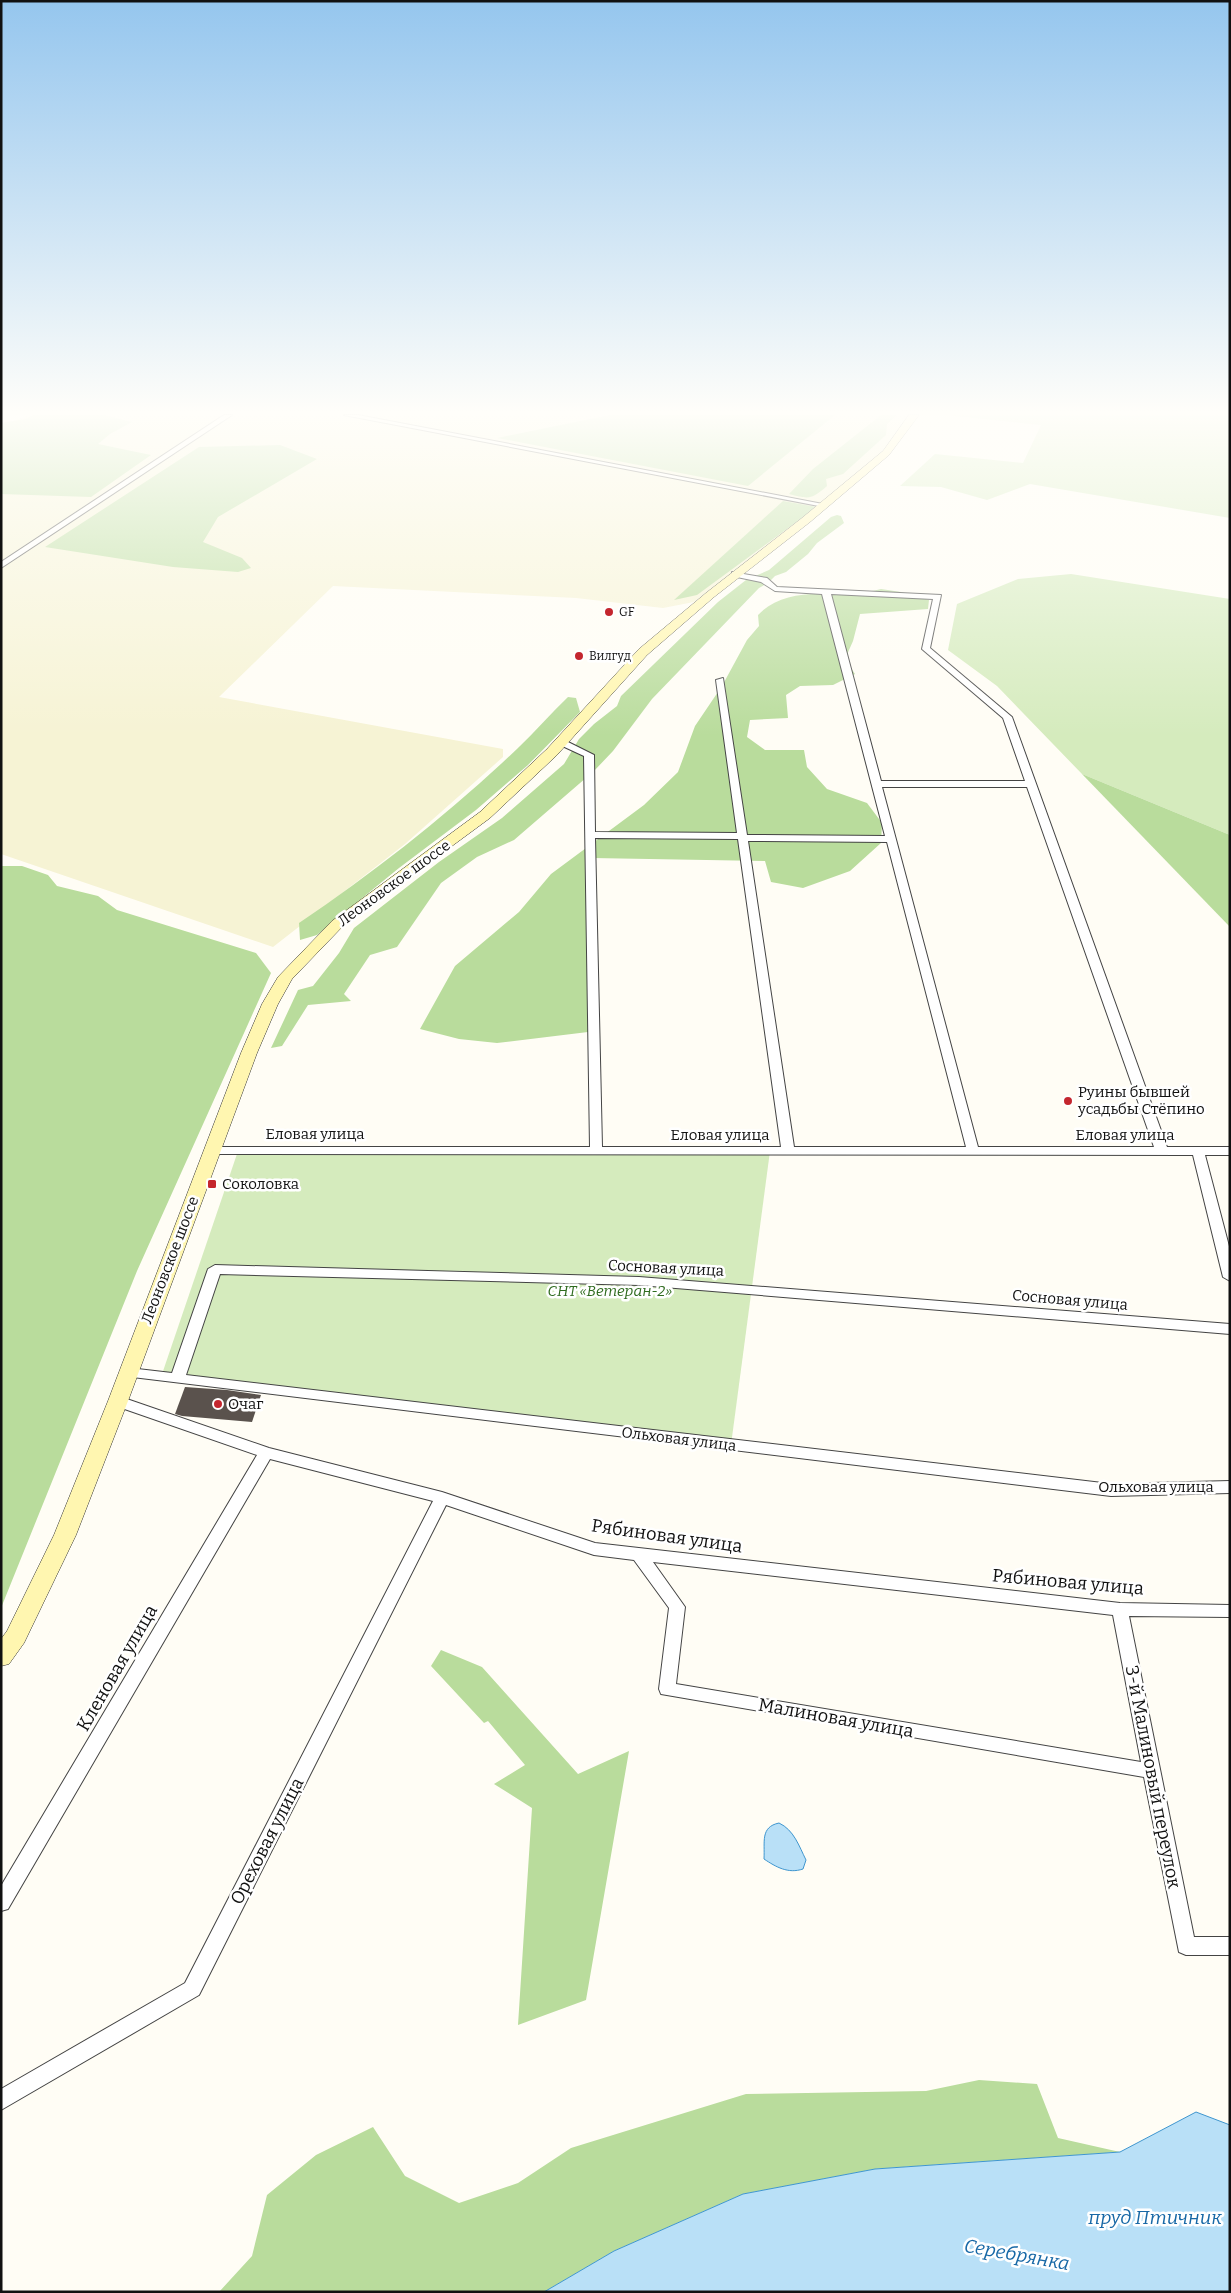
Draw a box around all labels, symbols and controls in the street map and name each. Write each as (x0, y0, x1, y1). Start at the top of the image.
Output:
place label: GF (619, 605, 635, 619)
marker: GF (603, 606, 615, 618)
place label: Вилгуд (589, 649, 631, 663)
marker: Вилгуд (573, 650, 585, 662)
street label: Леоновское шоссе (334, 836, 454, 930)
place label: Руины бывшей усадьбы Стёпино (1077, 1083, 1205, 1118)
marker: Руины бывшей усадьбы Стёпино (1062, 1095, 1074, 1107)
street label: Еловая улица (265, 1125, 365, 1143)
street label: Еловая улица (670, 1126, 770, 1144)
street label: Еловая улица (1075, 1126, 1175, 1144)
place label: Соколовка (222, 1175, 299, 1193)
marker: Соколовка (206, 1178, 218, 1190)
street label: Леоновское шоссе (137, 1194, 203, 1326)
street label: Сосновая улица (608, 1256, 724, 1280)
park label: СНТ «Ветеран-2» (548, 1282, 672, 1300)
street label: Сосновая улица (1011, 1286, 1129, 1314)
place label: Очаг (228, 1395, 263, 1413)
marker: Очаг (212, 1398, 224, 1410)
street label: Ольховая улица (621, 1423, 737, 1455)
street label: Ольховая улица (1098, 1478, 1214, 1496)
street label: Рябиновая улица (590, 1515, 744, 1557)
street label: Рябиновая улица (991, 1564, 1145, 1600)
street label: Кленовая улица (72, 1601, 162, 1735)
street label: 3-й Малиновый переулок (1121, 1664, 1186, 1891)
street label: Малиновая улица (757, 1694, 916, 1743)
street label: Ореховая улица (226, 1774, 309, 1908)
water label: пруд Птичник (1087, 2206, 1222, 2229)
water label: Серебрянка (962, 2234, 1071, 2275)

